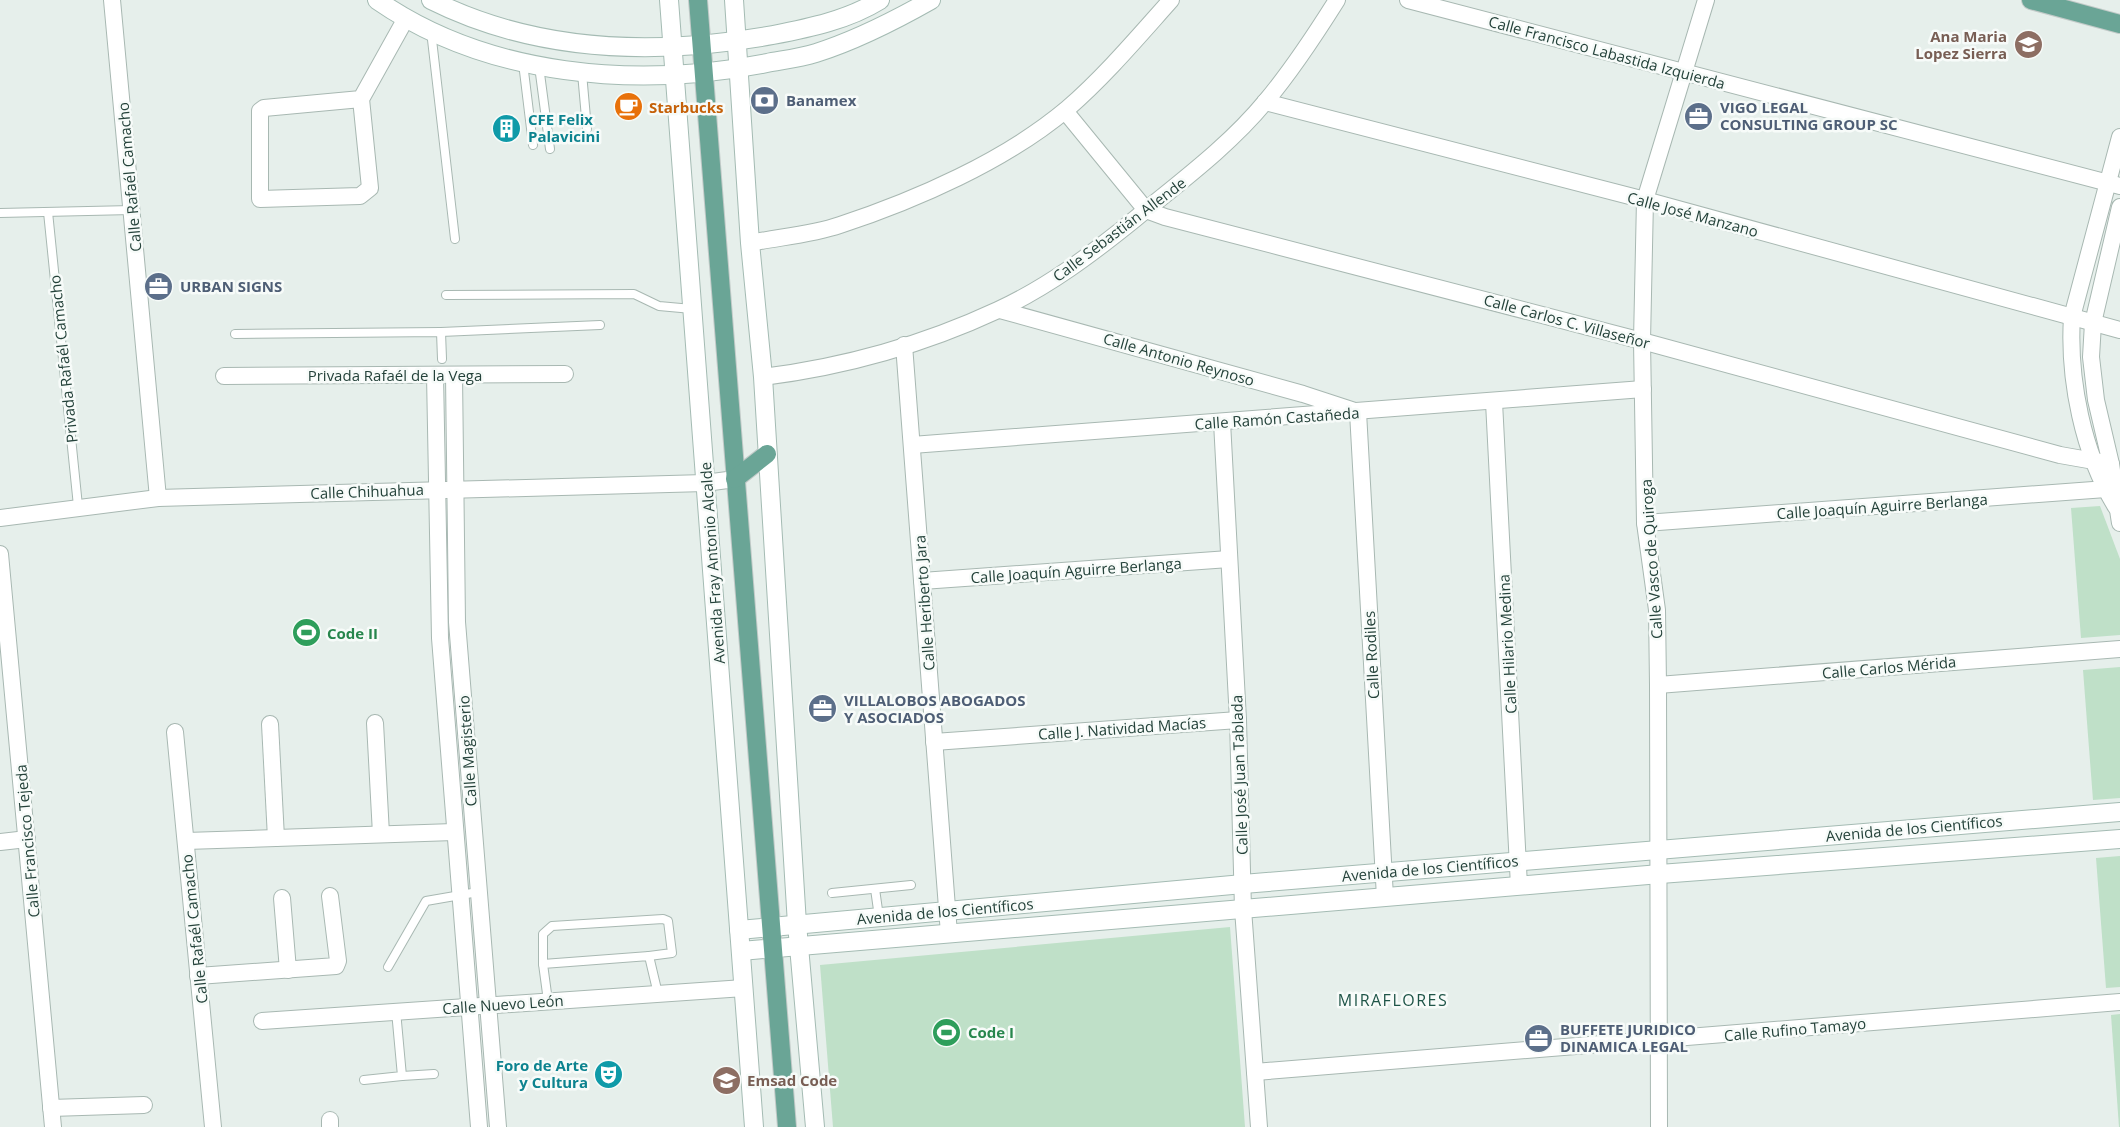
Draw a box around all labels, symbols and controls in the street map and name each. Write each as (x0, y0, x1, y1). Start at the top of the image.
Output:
street label: Calle Francisco Labastida Izquierda (1487, 11, 1727, 93)
place label: Ana Maria Lopez Sierra (1915, 26, 2007, 63)
school or university icon: Ana Maria Lopez Sierra (2012, 29, 2044, 61)
bank icon: Banamex (749, 84, 781, 116)
place label: Banamex (786, 90, 857, 110)
cafe icon: Starbucks (612, 91, 644, 123)
place label: Starbucks (649, 97, 723, 117)
place label: VIGO LEGAL CONSULTING GROUP SC (1720, 97, 1898, 134)
office icon: VIGO LEGAL CONSULTING GROUP SC (1683, 100, 1715, 132)
street label: Calle Rafaél Camacho (112, 101, 146, 253)
place label: CFE Felix Palavicini (528, 109, 600, 146)
building icon: CFE Felix Palavicini (491, 112, 523, 144)
street label: Calle Sebastián Allende (1048, 172, 1190, 286)
street label: Calle José Manzano (1625, 187, 1761, 241)
office icon: URBAN SIGNS (143, 270, 175, 302)
street label: Privada Rafaél Camacho (44, 274, 82, 444)
place label: URBAN SIGNS (180, 276, 282, 296)
street label: Calle Carlos C. Villaseñor (1482, 289, 1652, 353)
street label: Calle Antonio Reynoso (1101, 328, 1257, 390)
street label: Privada Rafaél de la Vega (308, 365, 482, 385)
street label: Calle Ramón Castañeda (1194, 402, 1360, 434)
street label: Avenida Fray Antonio Alcalde (695, 461, 729, 665)
street label: Calle Vasco de Quiroga (1635, 478, 1667, 640)
street label: Calle Chihuahua (310, 479, 424, 503)
street label: Calle Joaquín Aguirre Berlanga (1776, 489, 1988, 523)
street label: Calle Heriberto Jara (909, 535, 939, 671)
street label: Calle Joaquín Aguirre Berlanga (970, 553, 1182, 587)
street label: Calle Hilario Medina (1493, 574, 1521, 714)
street label: Calle Rodiles (1359, 610, 1383, 700)
sports icon: Code II (290, 617, 322, 649)
place label: Code II (327, 623, 378, 643)
street label: Calle Carlos Mérida (1821, 651, 1957, 683)
place label: VILLALOBOS ABOGADOS Y ASOCIADOS (844, 690, 1025, 727)
office icon: VILLALOBOS ABOGADOS Y ASOCIADOS (807, 693, 839, 725)
street label: Calle Magisterio (453, 695, 481, 807)
street label: Calle José Juan Tablada (1226, 695, 1252, 855)
street label: Calle J. Natividad Macías (1037, 712, 1207, 744)
street label: Calle Francisco Tejeda (10, 764, 44, 918)
street label: Avenida de los Científicos (1825, 810, 2003, 846)
street label: Avenida de los Científicos (1341, 850, 1519, 886)
street label: Calle Rafaél Camacho (176, 853, 212, 1005)
street label: Avenida de los Científicos (856, 893, 1034, 929)
district label: MIRAFLORES (1338, 989, 1448, 1011)
street label: Calle Nuevo León (442, 990, 564, 1018)
street label: Calle Rufino Tamayo (1723, 1013, 1867, 1045)
sports icon: Code I (931, 1016, 963, 1048)
place label: BUFFETE JURIDICO DINAMICA LEGAL (1560, 1019, 1696, 1056)
place label: Code I (968, 1022, 1014, 1042)
office icon: BUFFETE JURIDICO DINAMICA LEGAL (1523, 1022, 1555, 1054)
place label: Foro de Arte y Cultura (496, 1055, 588, 1092)
theatre icon: Foro de Arte y Cultura (593, 1058, 625, 1090)
school or university icon: Emsad Code (710, 1064, 742, 1096)
place label: Emsad Code (747, 1070, 837, 1090)

